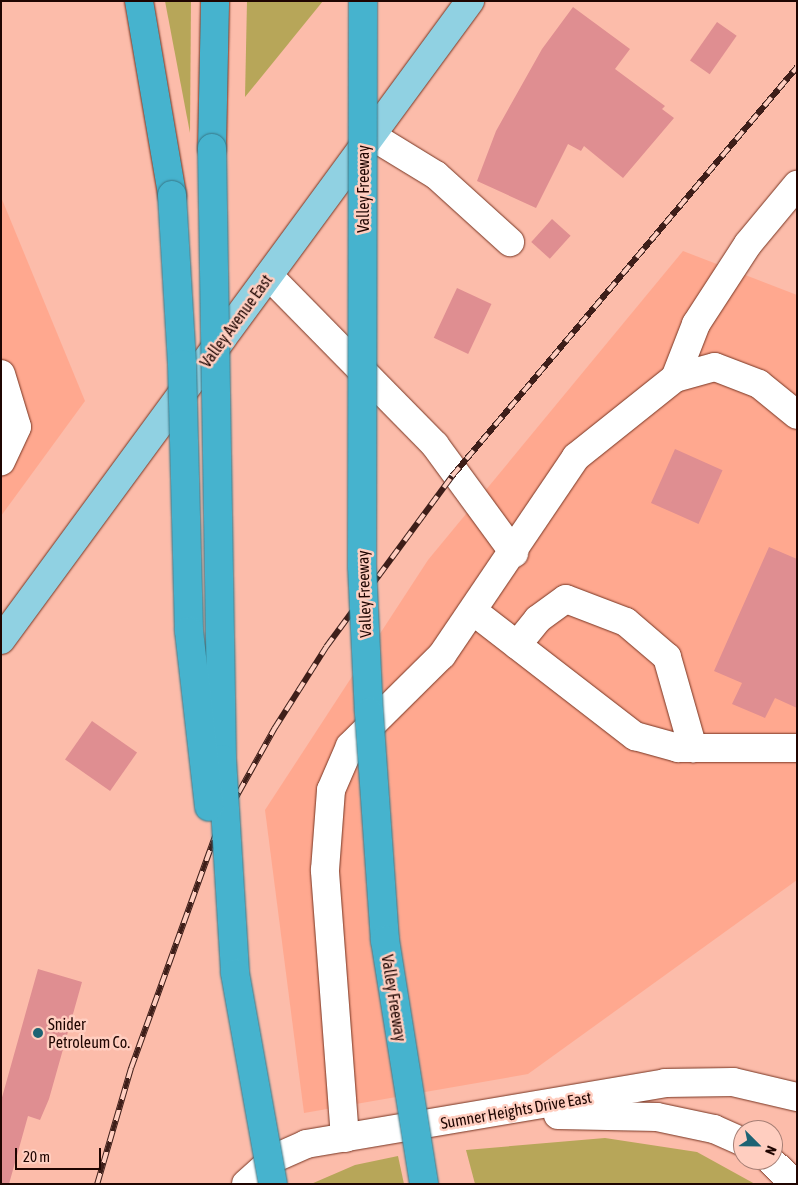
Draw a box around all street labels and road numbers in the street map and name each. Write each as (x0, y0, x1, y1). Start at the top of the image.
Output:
street label: Valley Freeway (353, 145, 373, 233)
street label: Valley Avenue East (196, 271, 276, 371)
street label: Valley Freeway (353, 550, 375, 638)
street label: Valley Freeway (378, 953, 410, 1043)
street label: Sumner Heights Drive East (439, 1087, 593, 1133)

